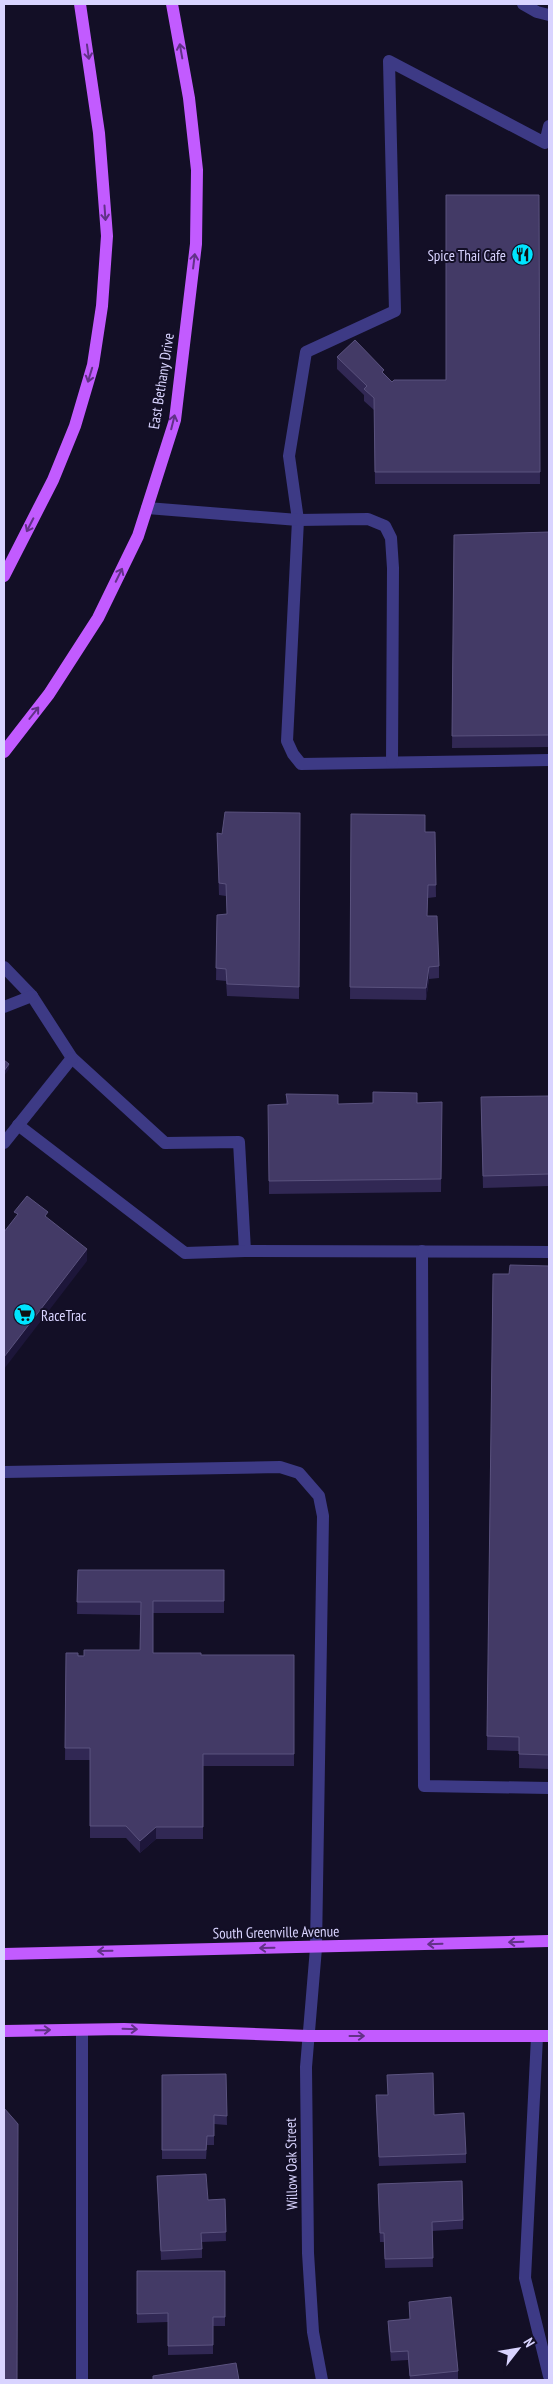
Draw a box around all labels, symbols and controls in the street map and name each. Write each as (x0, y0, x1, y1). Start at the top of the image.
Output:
one-way arrow (175, 43, 185, 59)
one-way arrow (83, 44, 93, 60)
one-way arrow (101, 205, 110, 221)
restaurant icon: Spice Thai Cafe (510, 243, 534, 267)
place label: Spice Thai Cafe (427, 246, 506, 265)
one-way arrow (189, 254, 199, 270)
street label: East Bethany Drive (144, 332, 178, 430)
one-way arrow (85, 366, 95, 382)
one-way arrow (169, 415, 178, 431)
one-way arrow (25, 517, 34, 532)
one-way arrow (115, 568, 124, 583)
one-way arrow (29, 706, 39, 720)
supermarket icon: RaceTrac (13, 1303, 37, 1327)
place label: RaceTrac (41, 1306, 87, 1325)
street label: South Greenville Avenue (213, 1921, 339, 1943)
one-way arrow (509, 1937, 525, 1947)
one-way arrow (427, 1939, 444, 1949)
one-way arrow (260, 1943, 276, 1953)
one-way arrow (97, 1946, 114, 1956)
one-way arrow (122, 2024, 138, 2034)
one-way arrow (34, 2025, 50, 2035)
one-way arrow (348, 2031, 365, 2041)
street label: Willow Oak Street (281, 2118, 301, 2210)
north arrow (493, 2324, 543, 2374)
text: N (519, 2334, 539, 2350)

